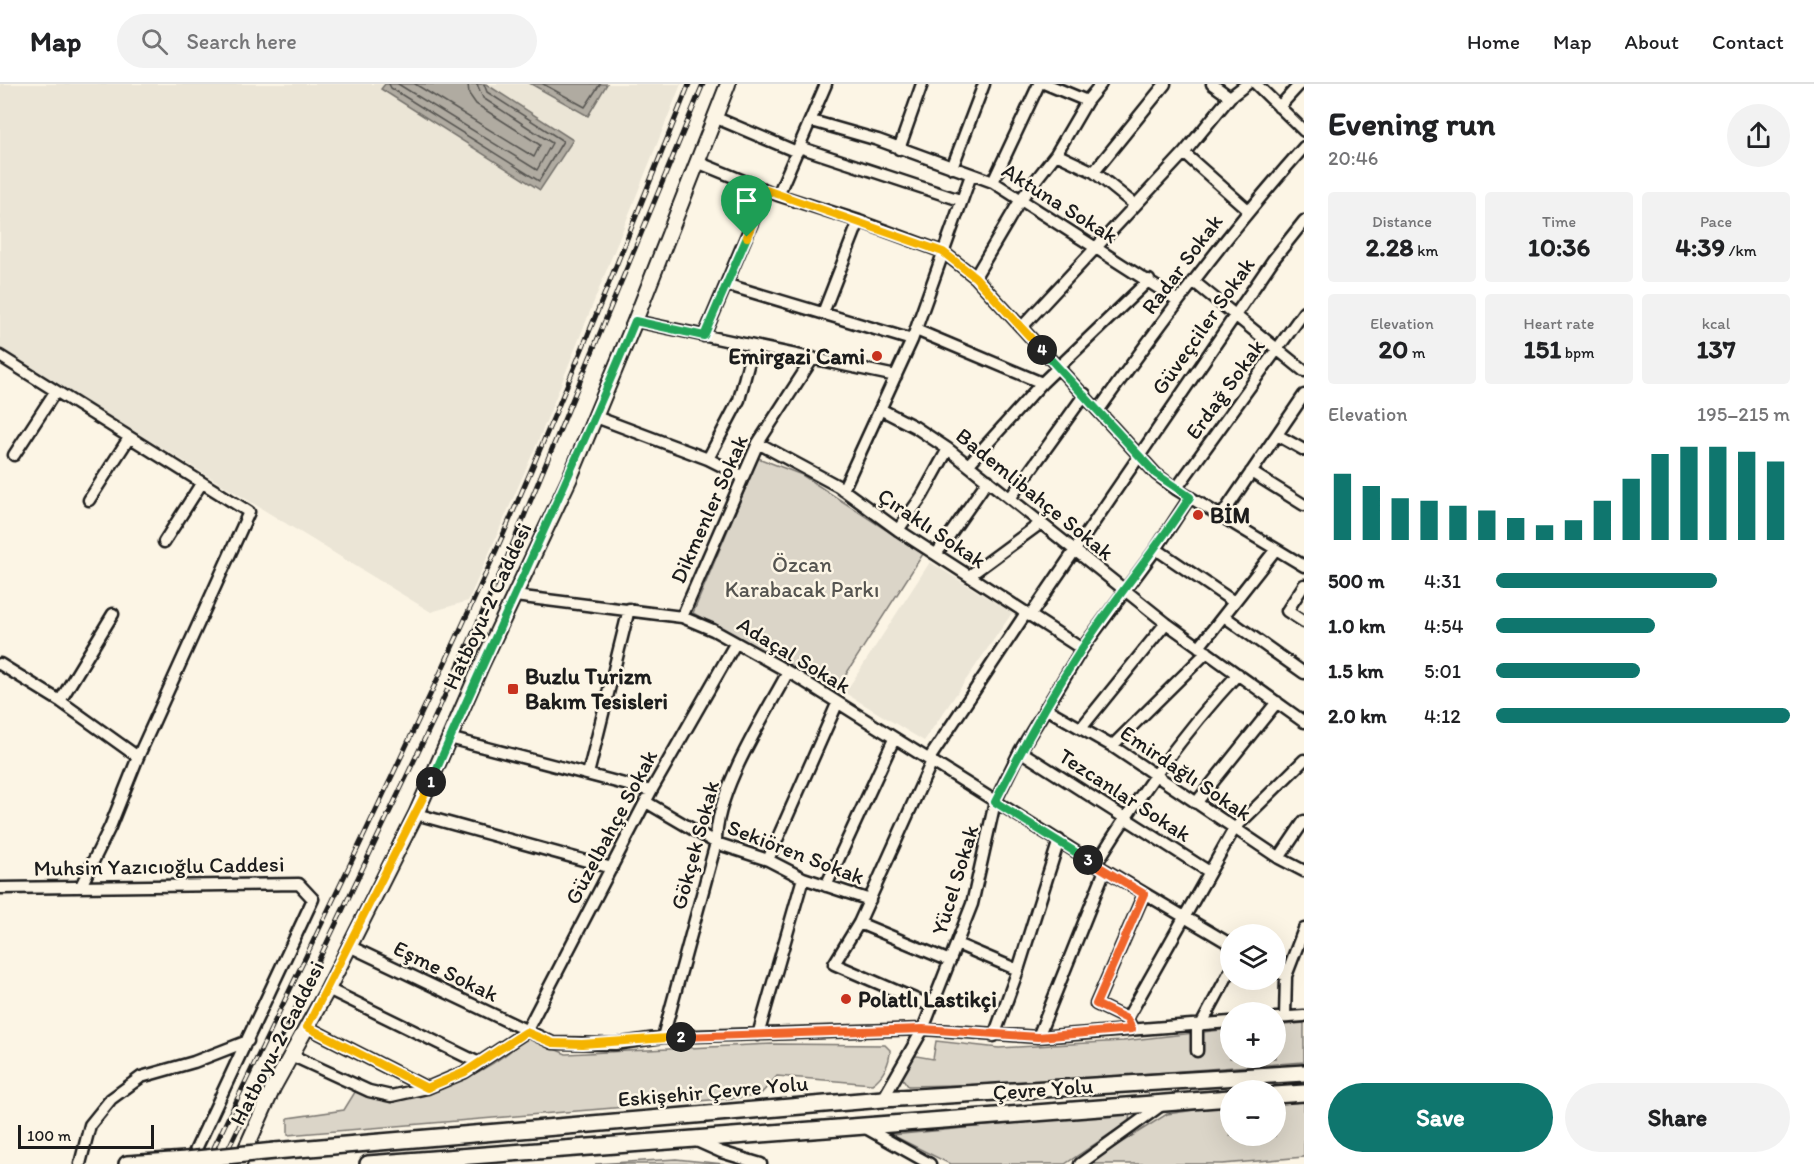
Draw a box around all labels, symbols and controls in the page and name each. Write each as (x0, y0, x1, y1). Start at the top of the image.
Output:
search box (117, 14, 537, 68)
text: Map (30, 24, 81, 58)
icon: search (138, 25, 171, 58)
text: Search here (186, 28, 297, 55)
text: Home (1467, 29, 1520, 54)
text: Map (1553, 29, 1592, 54)
text: About (1625, 29, 1679, 54)
text: Contact (1712, 29, 1784, 54)
text: Evening run (1328, 104, 1495, 143)
button: share (1727, 104, 1790, 167)
text: 20:46 (1328, 146, 1378, 170)
street label: Aktuna Sokak (997, 157, 1123, 249)
pin (721, 175, 772, 237)
icon: arrive (730, 184, 763, 217)
street label: Radar Sokak (1135, 208, 1229, 320)
text: Distance (1372, 212, 1432, 231)
text: Time (1542, 212, 1576, 231)
text: Pace (1700, 212, 1732, 231)
text: 2.28 (1366, 231, 1414, 263)
text: 10:36 (1528, 231, 1590, 263)
text: 4:39 (1675, 231, 1725, 263)
text: km (1414, 241, 1438, 260)
text: /km (1725, 241, 1757, 260)
street label: Güveçciler Sokak (1146, 252, 1261, 400)
text: Elevation (1370, 314, 1434, 333)
text: Heart rate (1524, 314, 1594, 333)
text: kcal (1702, 314, 1730, 333)
street label: Erdağ Sokak (1179, 333, 1271, 445)
text: 20 (1379, 333, 1408, 365)
text: 151 (1523, 333, 1561, 365)
text: 137 (1696, 333, 1736, 365)
pin: 4 (1027, 335, 1057, 365)
text: 4 (1037, 340, 1047, 359)
place label: Emirgazi Cami (729, 343, 865, 370)
text: m (1408, 343, 1425, 362)
text: bpm (1561, 343, 1595, 362)
marker: Emirgazi Cami (870, 349, 884, 363)
text: Elevation (1328, 402, 1407, 426)
text: 195–215 m (1697, 402, 1790, 426)
street label: Bademlibahçe Sokak (951, 422, 1120, 566)
street label: Dikmenler Sokak (664, 430, 754, 587)
street label: Çıraklı Sokak (873, 482, 991, 574)
place label: BİM (1210, 502, 1250, 529)
marker: BİM (1191, 508, 1205, 522)
street label: Hatboyu-2 Caddesi (437, 518, 537, 694)
park label: Özcan Karabacak Parkı (725, 551, 879, 603)
text: 500 m (1328, 569, 1384, 593)
text: 4:31 (1424, 569, 1461, 593)
street label: Adaçal Sokak (732, 611, 856, 700)
text: 1.0 km (1328, 614, 1385, 638)
text: 4:54 (1424, 614, 1463, 638)
text: 1.5 km (1328, 659, 1384, 683)
text: 5:01 (1424, 659, 1461, 683)
place label: Buzlu Turizm Bakım Tesisleri (525, 663, 668, 715)
marker: Buzlu Turizm Bakım Tesisleri (506, 682, 520, 696)
text: 2.0 km (1328, 704, 1387, 728)
text: 4:12 (1424, 704, 1461, 728)
street label: Emirdağlı Sokak (1115, 719, 1257, 827)
street label: Tezcanlar Sokak (1054, 742, 1197, 848)
street label: Güzelbahçe Sokak (559, 744, 663, 909)
pin: 1 (416, 767, 446, 797)
text: 1 (427, 772, 435, 791)
street label: Gökçek Sokak (665, 777, 725, 912)
street label: Sekiören Sokak (724, 814, 868, 890)
street label: Yücel Sokak (925, 821, 985, 938)
pin: 3 (1073, 845, 1103, 875)
street label: Muhsin Yazıcıoğlu Caddesi (33, 850, 285, 882)
text: 3 (1084, 850, 1092, 869)
map controls (1220, 924, 1286, 1146)
button: layers (1220, 924, 1286, 990)
street label: Eşme Sokak (389, 934, 503, 1008)
street label: Hatboyu-2 Caddesi (224, 956, 330, 1130)
place label: Polatlı Lastikçi (858, 986, 997, 1013)
marker: Polatlı Lastikçi (839, 992, 853, 1006)
button: + (1220, 1002, 1286, 1068)
pin: 2 (666, 1022, 696, 1052)
text: 2 (677, 1027, 685, 1046)
street label: Eskişehir Çevre Yolu (617, 1069, 809, 1113)
street label: Çevre Yolu (992, 1072, 1094, 1106)
button: − (1220, 1080, 1286, 1146)
button: Save (1328, 1083, 1553, 1152)
button: Share (1565, 1083, 1790, 1152)
scale bar (18, 1122, 154, 1150)
text: 100 m (27, 1126, 71, 1145)

